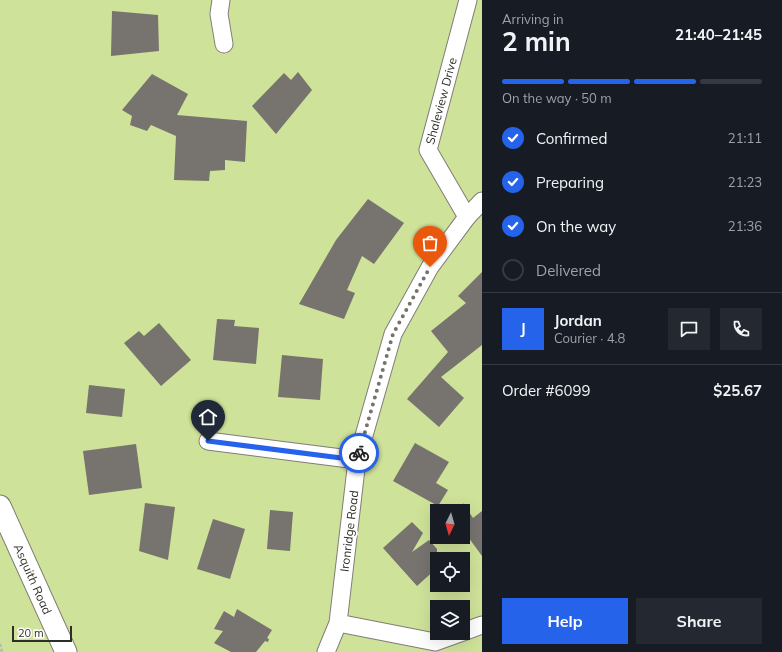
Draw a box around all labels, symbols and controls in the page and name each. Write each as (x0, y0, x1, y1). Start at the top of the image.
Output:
text: Arriving in (502, 11, 564, 27)
text: 2 min (502, 25, 571, 58)
text: 21:40–21:45 (675, 25, 762, 44)
street label: Shaleview Drive (422, 56, 460, 146)
text: On the way · 50 m (502, 90, 612, 106)
icon: check (502, 127, 524, 149)
text: Confirmed (536, 129, 607, 148)
text: 21:11 (728, 130, 762, 146)
icon: check (502, 171, 524, 193)
text: Preparing (536, 173, 604, 192)
text: 21:23 (728, 174, 762, 190)
icon: check (502, 215, 524, 237)
text: On the way (536, 217, 616, 236)
text: 21:36 (728, 218, 762, 234)
pin (413, 226, 447, 267)
icon: bag (419, 232, 441, 254)
text: Delivered (536, 261, 601, 280)
button: chat (668, 308, 710, 350)
button: phone (720, 308, 762, 350)
text: Jordan (554, 311, 602, 330)
text: J (520, 319, 526, 338)
text: Courier · 4.8 (554, 330, 625, 346)
text: Order #6099 (502, 381, 590, 400)
text: $25.67 (713, 381, 762, 400)
pin (191, 400, 225, 441)
icon: home (197, 406, 219, 428)
courier (339, 433, 379, 473)
icon: bike (348, 442, 370, 464)
street label: Ironridge Road (337, 489, 361, 573)
north arrow (430, 504, 470, 544)
map controls (430, 504, 470, 640)
street label: Asquith Road (11, 541, 55, 617)
button: locate (430, 552, 470, 592)
button: Help (502, 598, 628, 644)
button: Share (636, 598, 762, 644)
button: layers (430, 600, 470, 640)
scale bar (12, 624, 72, 643)
text: 20 m (18, 626, 44, 640)

